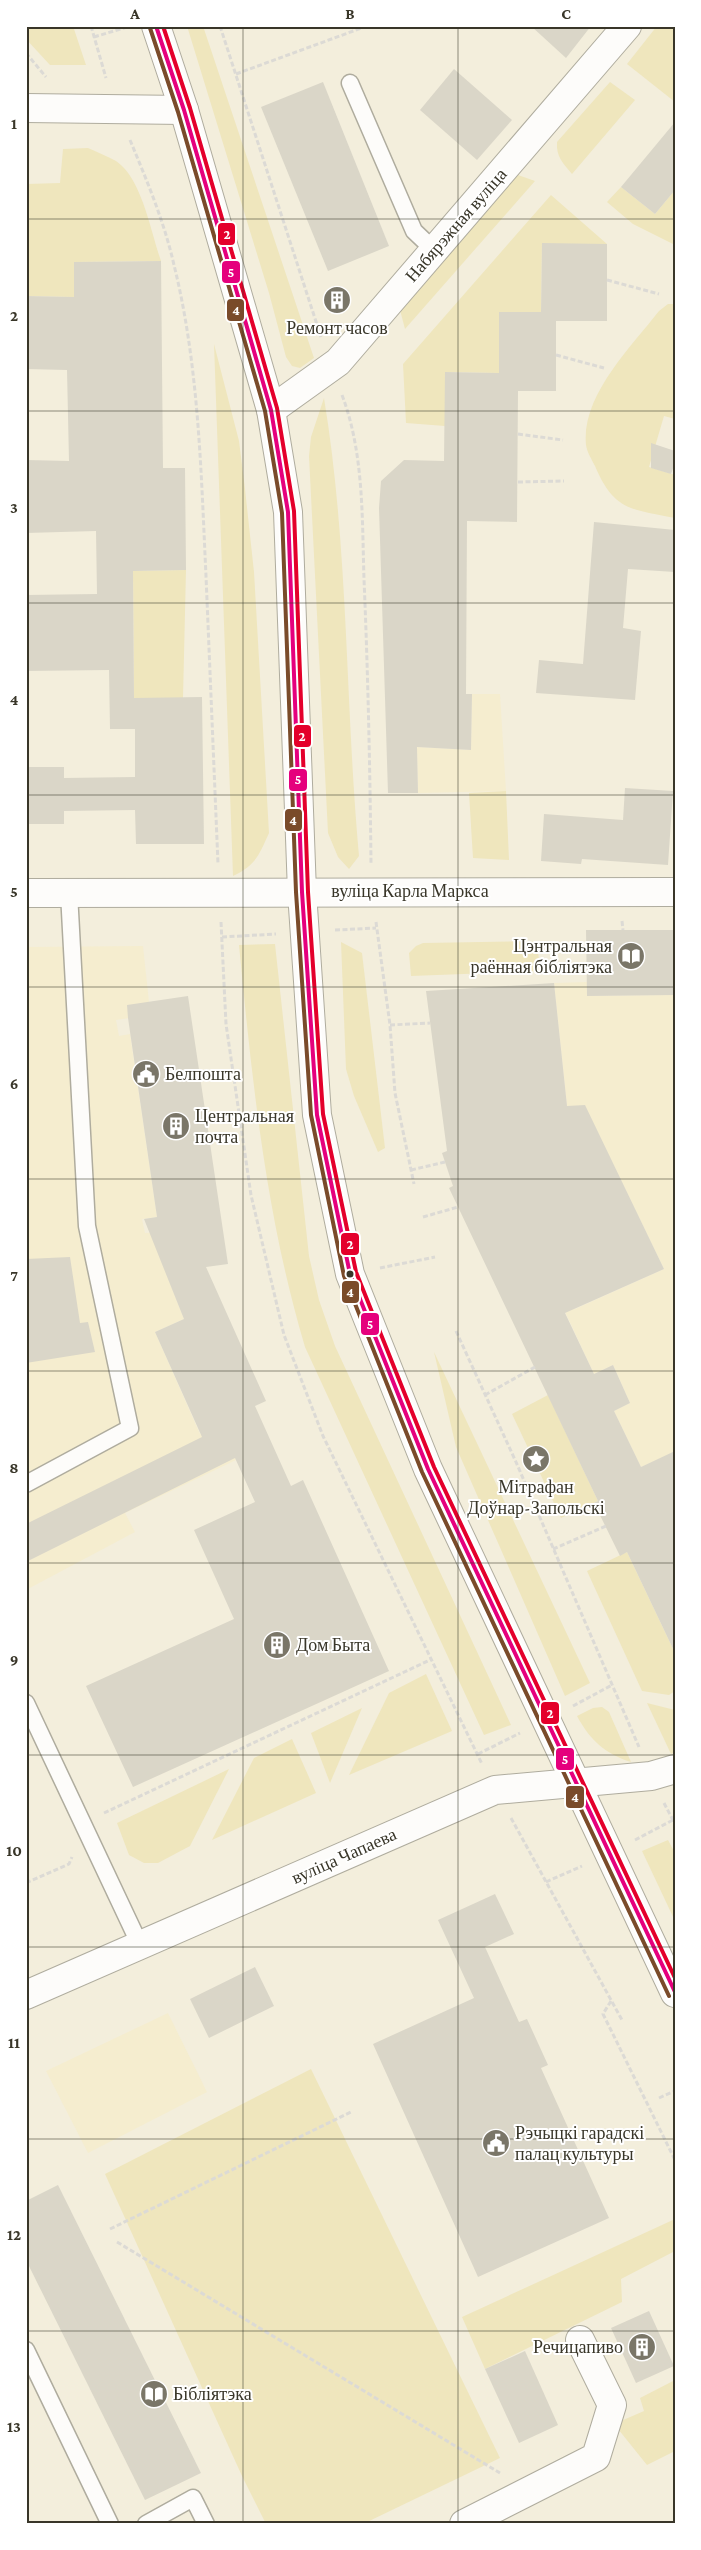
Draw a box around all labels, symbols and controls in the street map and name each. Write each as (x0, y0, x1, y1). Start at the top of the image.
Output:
text: A (129, 5, 140, 22)
text: B (345, 5, 355, 22)
text: C (561, 5, 571, 22)
text: 1 (11, 115, 17, 132)
street label: Набярэжная вуліца (401, 164, 511, 286)
line badge: 2 (217, 222, 236, 246)
text: 2 (223, 226, 231, 242)
line badge: 5 (221, 260, 241, 284)
text: 5 (228, 264, 235, 280)
building icon: Ремонт часов (322, 285, 352, 315)
line badge: 4 (226, 298, 245, 322)
text: 4 (232, 302, 240, 318)
text: 2 (10, 307, 18, 324)
place label: Ремонт часов (286, 318, 388, 338)
text: 3 (10, 499, 18, 516)
text: 4 (10, 691, 19, 708)
line badge: 2 (293, 724, 312, 748)
text: 2 (298, 728, 306, 744)
line badge: 5 (288, 768, 308, 792)
text: 5 (295, 771, 302, 787)
line badge: 4 (284, 808, 303, 832)
text: 4 (289, 812, 297, 828)
street label: вуліца Карла Маркса (331, 881, 489, 901)
text: 5 (10, 883, 18, 900)
place label: Цэнтральная раённая бібліятэка (470, 936, 612, 977)
library icon: Цэнтральная раённая бібліятэка (616, 941, 646, 971)
public building icon: Белпошта (131, 1059, 161, 1089)
place label: Белпошта (165, 1064, 241, 1084)
text: 6 (10, 1075, 18, 1092)
place label: Центральная почта (195, 1106, 294, 1147)
building icon: Центральная почта (161, 1111, 191, 1141)
line badge: 2 (340, 1232, 360, 1256)
text: 2 (346, 1236, 354, 1252)
text: 7 (10, 1267, 18, 1284)
unlabelled marker (345, 1269, 355, 1279)
line badge: 4 (341, 1280, 360, 1304)
text: 4 (346, 1284, 354, 1300)
line badge: 5 (360, 1312, 380, 1336)
text: 5 (367, 1316, 374, 1332)
place icon: Мітрафан Доўнар-Запольскі (521, 1444, 551, 1474)
text: 8 (9, 1459, 19, 1476)
place label: Мітрафан Доўнар-Запольскі (467, 1477, 605, 1518)
building icon: Дом Быта (262, 1630, 292, 1660)
place label: Дом Быта (296, 1635, 370, 1655)
text: 9 (10, 1651, 18, 1668)
line badge: 2 (540, 1701, 560, 1725)
text: 2 (546, 1705, 554, 1721)
line badge: 5 (555, 1747, 575, 1771)
text: 5 (562, 1751, 569, 1767)
line badge: 4 (565, 1785, 585, 1809)
text: 4 (571, 1789, 579, 1805)
street label: вуліца Чапаева (289, 1824, 399, 1888)
text: 10 (6, 1842, 22, 1859)
text: 11 (8, 2034, 20, 2051)
place label: Рэчыцкі гарадскі палац культуры (515, 2123, 644, 2164)
public building icon: Рэчыцкі гарадскі палац культуры (481, 2128, 511, 2158)
text: 12 (7, 2226, 21, 2243)
building icon: Речицапиво (627, 2332, 657, 2362)
place label: Речицапиво (533, 2337, 623, 2357)
library icon: Бібліятэка (139, 2379, 169, 2409)
place label: Бібліятэка (173, 2384, 252, 2404)
text: 13 (7, 2418, 21, 2435)

